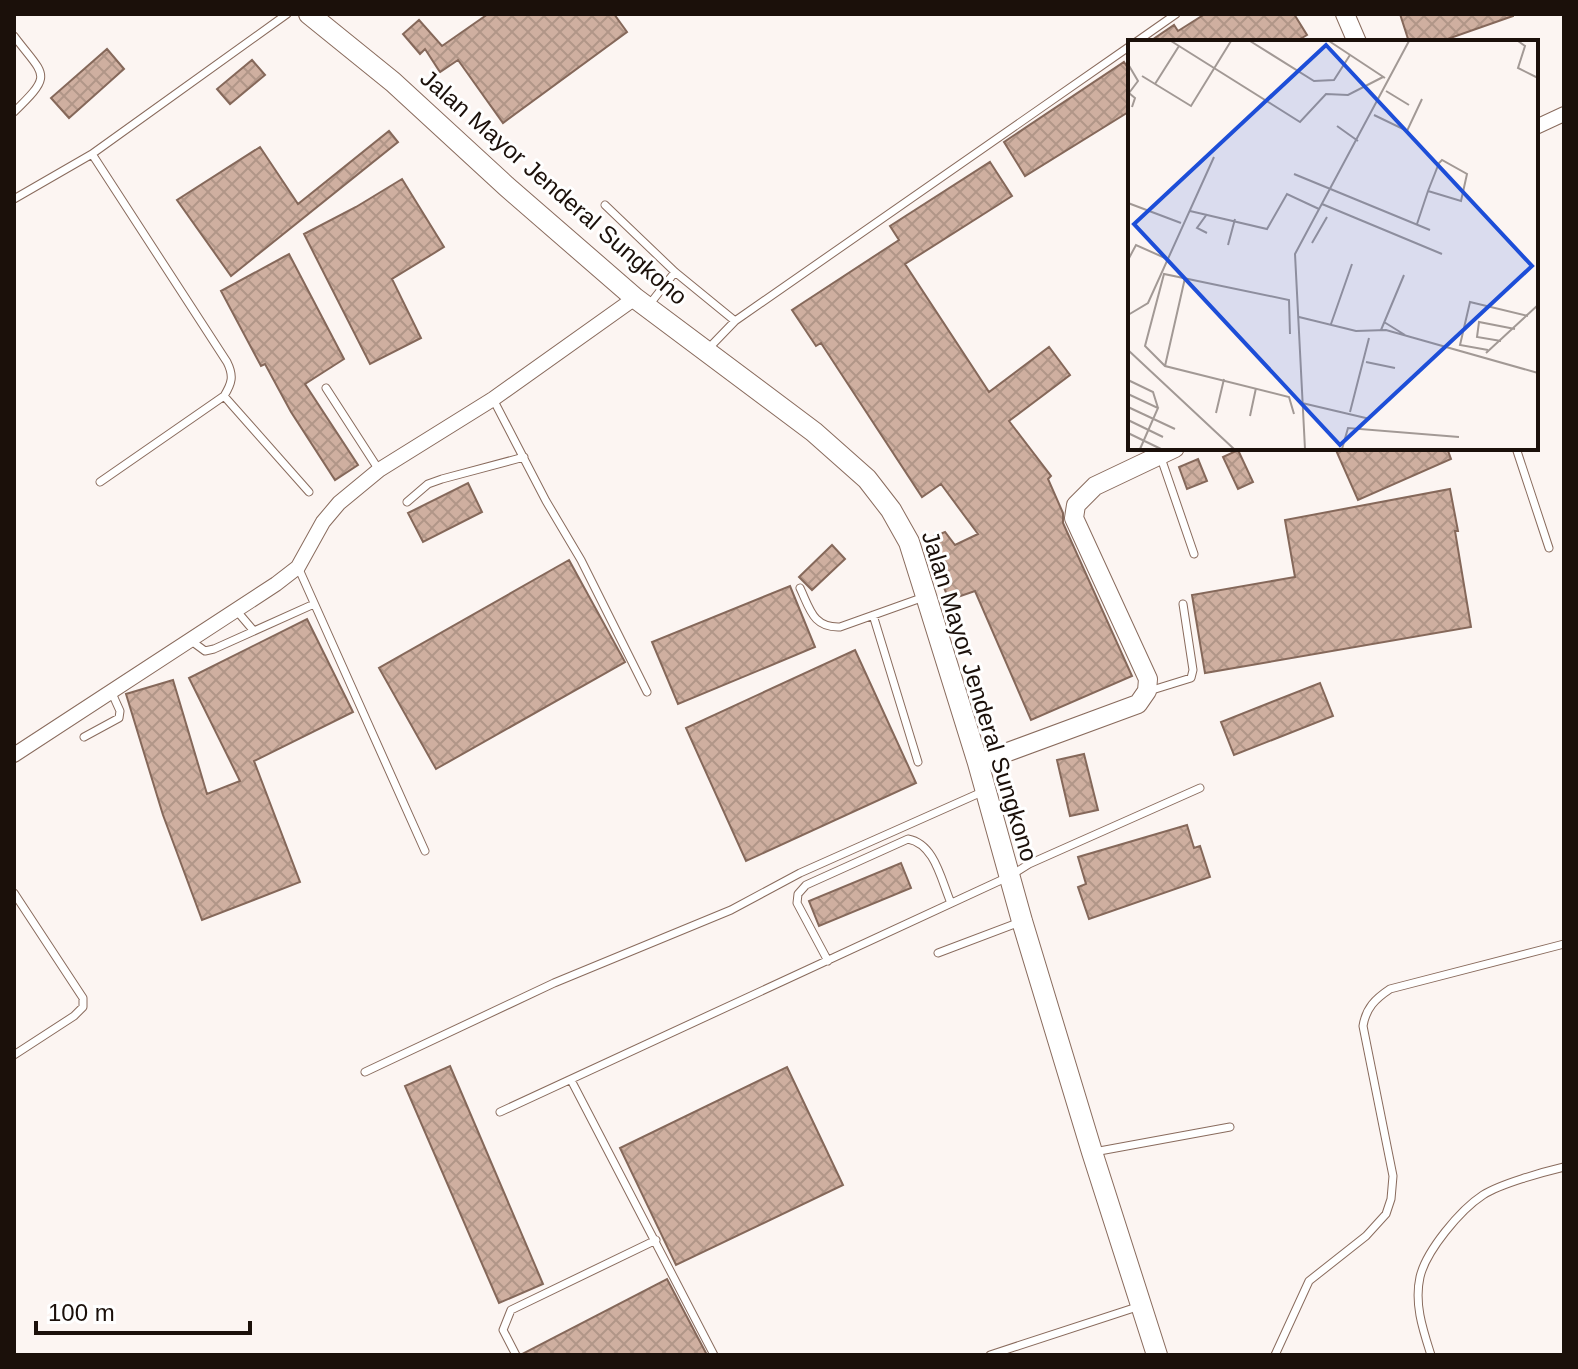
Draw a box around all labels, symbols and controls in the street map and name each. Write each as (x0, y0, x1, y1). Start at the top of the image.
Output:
inset map (1128, 40, 1538, 450)
street label: Jalan Mayor Jenderal Sungkono (415, 64, 693, 310)
street label: Jalan Mayor Jenderal Sungkono (917, 527, 1043, 865)
scale bar (36, 1285, 250, 1335)
text: 100 m (48, 1299, 115, 1326)

